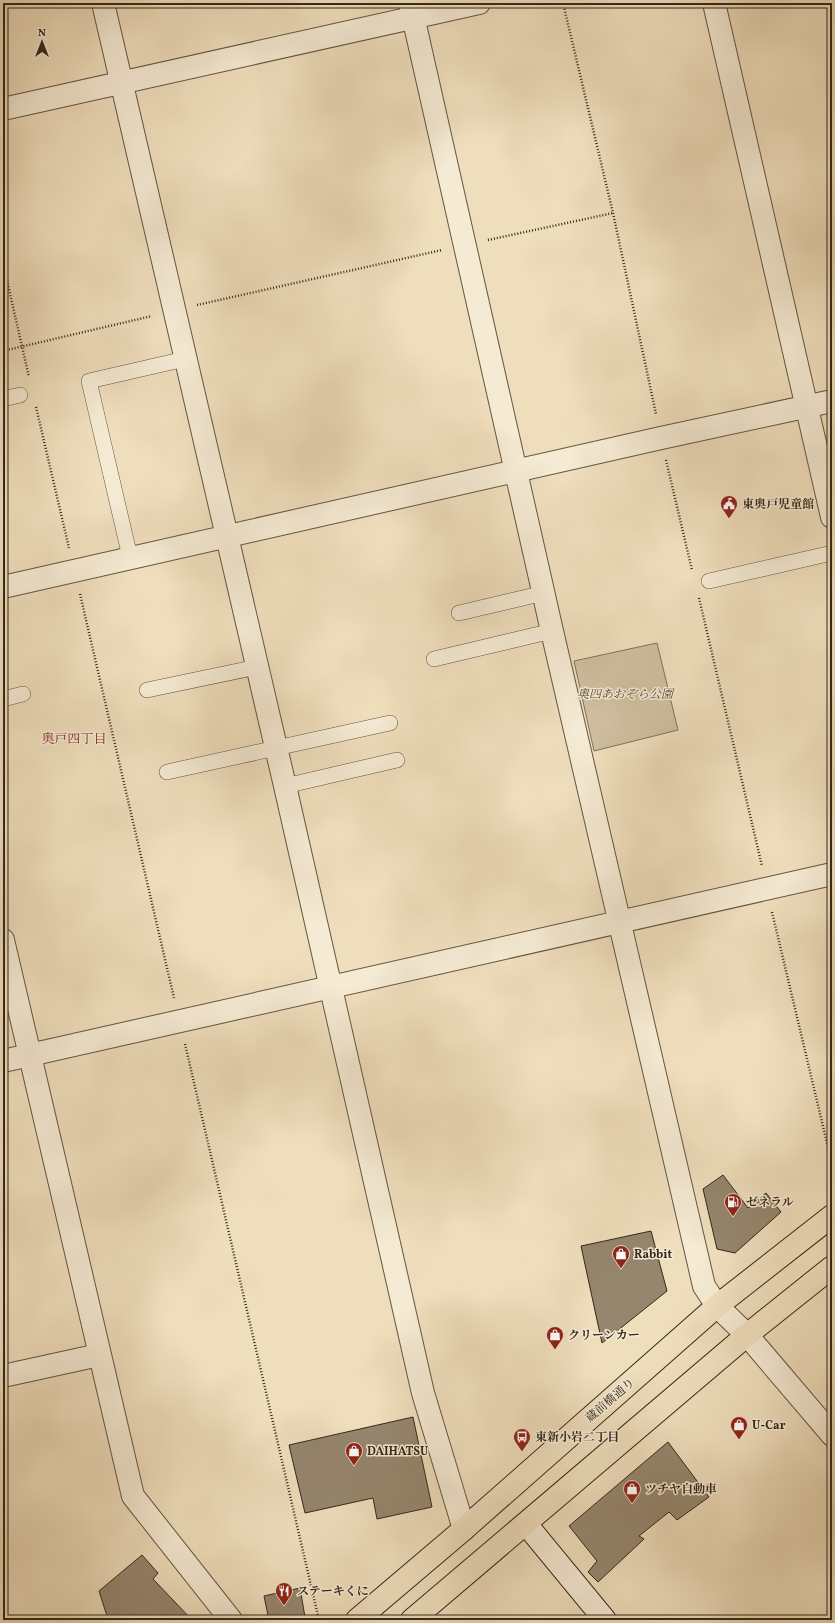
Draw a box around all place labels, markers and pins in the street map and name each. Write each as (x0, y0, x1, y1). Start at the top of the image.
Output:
public building icon: 東奥戸児童館 (719, 494, 739, 519)
place label: 東奥戸児童館 (742, 497, 814, 513)
fuel station icon: ゼネラル (723, 1192, 743, 1217)
place label: ゼネラル (746, 1195, 794, 1211)
shop icon: Rabbit (611, 1244, 631, 1269)
place label: Rabbit (634, 1247, 672, 1263)
shop icon: クリーンカー (545, 1325, 565, 1350)
place label: クリーンカー (568, 1328, 640, 1344)
shop icon: U-Car (729, 1415, 749, 1440)
place label: U-Car (752, 1418, 786, 1434)
bus stop icon: 東新小岩二丁目 (512, 1427, 532, 1452)
place label: 東新小岩二丁目 (535, 1430, 619, 1446)
shop icon: DAIHATSU (344, 1441, 364, 1466)
place label: DAIHATSU (367, 1444, 428, 1460)
shop icon: ツチヤ自動車 (622, 1479, 642, 1504)
place label: ツチヤ自動車 (645, 1482, 717, 1498)
restaurant icon: ステーキくに (274, 1581, 294, 1606)
place label: ステーキくに (297, 1584, 369, 1600)

